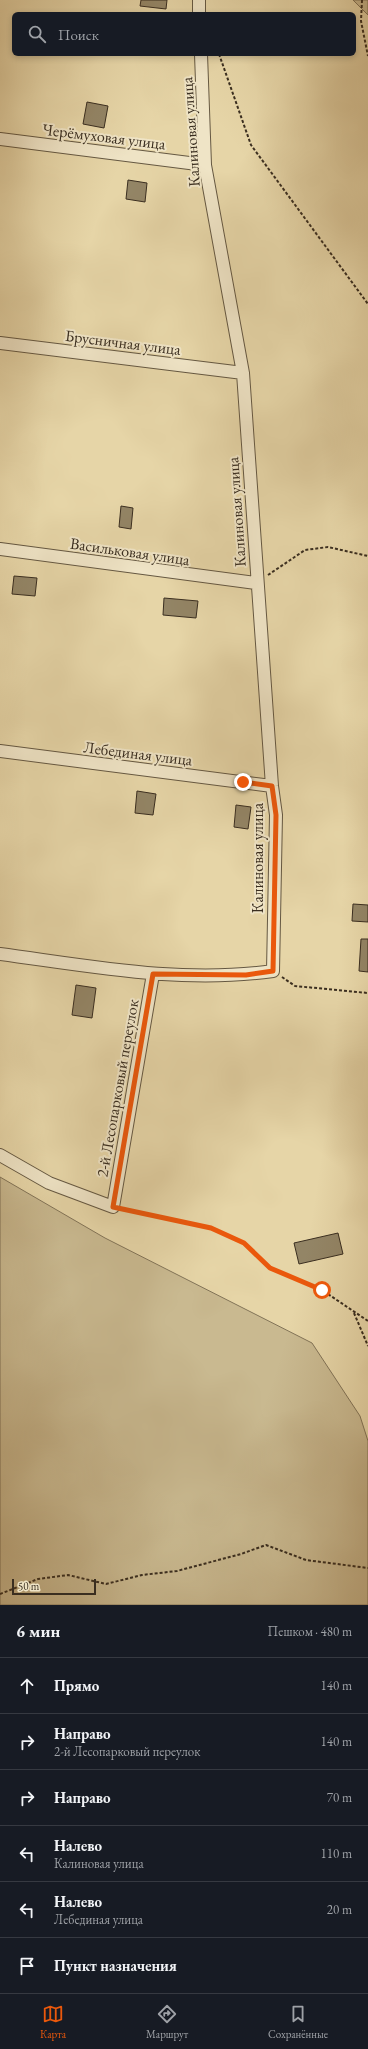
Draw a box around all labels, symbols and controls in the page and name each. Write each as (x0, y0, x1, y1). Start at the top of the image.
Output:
search box (12, 12, 356, 56)
icon: search (26, 23, 48, 45)
text: Поиск (58, 25, 99, 44)
street label: Калиновая улица (176, 76, 205, 188)
street label: Черёмуховая улица (41, 119, 167, 155)
street label: Брусничная улица (64, 325, 183, 360)
street label: Калиновая улица (222, 456, 251, 568)
street label: Васильковая улица (69, 533, 192, 570)
street label: Лебединая улица (82, 736, 194, 771)
route end (234, 773, 252, 791)
street label: Калиновая улица (247, 802, 268, 913)
street label: 2-й Лесопарковый переулок (92, 997, 144, 1179)
route start (313, 1281, 331, 1299)
scale bar (12, 1577, 96, 1596)
text: 50 m (18, 1579, 39, 1593)
text: 6 мин (16, 1620, 60, 1642)
text: Пешком · 480 m (268, 1623, 352, 1640)
icon: ahead (16, 1675, 38, 1697)
text: Прямо (54, 1676, 99, 1695)
text: 140 m (321, 1677, 352, 1694)
text: Направо (54, 1724, 111, 1743)
icon: right (16, 1731, 38, 1753)
text: 140 m (321, 1733, 352, 1750)
text: 2-й Лесопарковый переулок (54, 1743, 200, 1760)
icon: right (16, 1787, 38, 1809)
text: Направо (54, 1788, 111, 1807)
text: 70 m (327, 1789, 352, 1806)
text: Налево (54, 1836, 102, 1855)
icon: left (16, 1843, 38, 1865)
text: 110 m (321, 1845, 352, 1862)
text: Калиновая улица (54, 1855, 144, 1872)
text: Налево (54, 1892, 102, 1911)
icon: left (16, 1899, 38, 1921)
text: 20 m (327, 1901, 352, 1918)
text: Лебединая улица (54, 1911, 143, 1928)
icon: arrive (16, 1955, 38, 1977)
text: Пункт назначения (54, 1956, 177, 1975)
tab: Карта (40, 2003, 66, 2041)
tab: Маршрут (146, 2003, 188, 2041)
tab: Сохранённые (268, 2003, 328, 2041)

